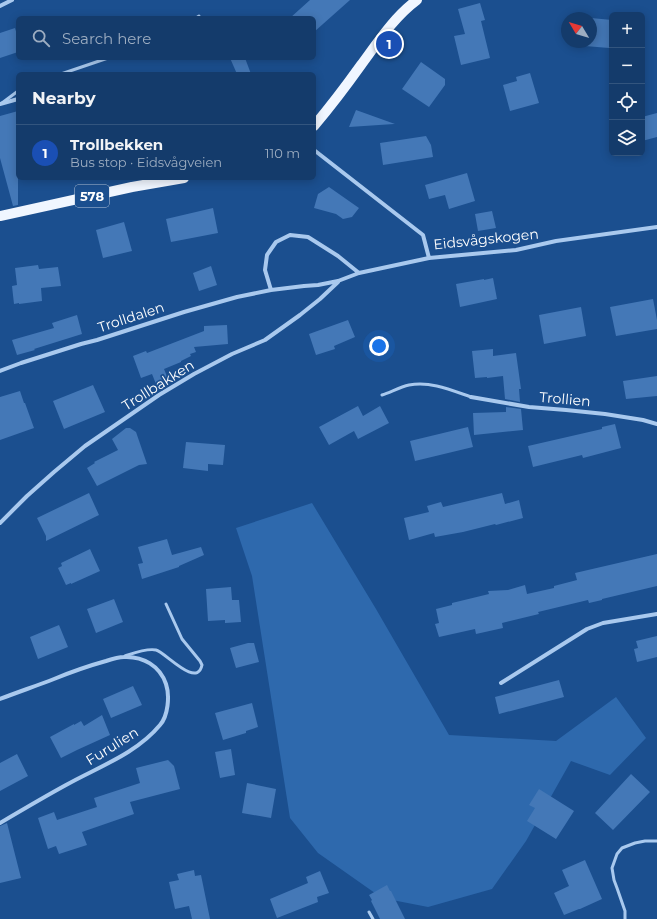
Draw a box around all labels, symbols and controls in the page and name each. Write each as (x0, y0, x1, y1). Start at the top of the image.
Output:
north arrow (561, 12, 597, 48)
map controls (609, 12, 645, 156)
button: + (609, 12, 645, 48)
search box (16, 16, 316, 60)
icon: search (30, 27, 52, 49)
text: Search here (62, 29, 151, 48)
pin: 1 (376, 29, 402, 59)
button: − (609, 48, 645, 84)
button: locate (609, 84, 645, 120)
text: Nearby (32, 88, 96, 108)
button: layers (609, 120, 645, 156)
text: Trollbekken (70, 135, 163, 154)
text: 1 (42, 145, 48, 161)
text: 110 m (265, 145, 300, 161)
text: Bus stop · Eidsvågveien (70, 154, 222, 170)
road number: 578 (75, 185, 109, 207)
street label: Eidsvågskogen (433, 225, 539, 253)
street label: Trolldalen (95, 298, 167, 336)
your location (369, 336, 389, 356)
street label: Trollbakken (119, 356, 197, 414)
street label: Trollien (539, 388, 591, 410)
street label: Furulien (82, 723, 142, 769)

